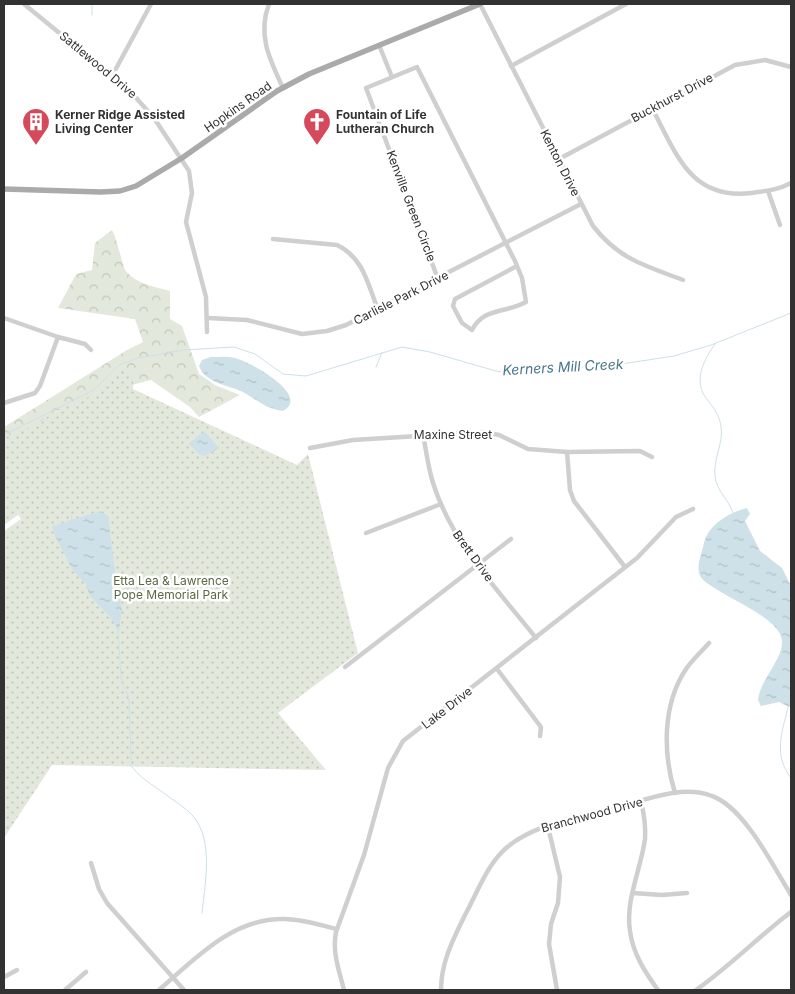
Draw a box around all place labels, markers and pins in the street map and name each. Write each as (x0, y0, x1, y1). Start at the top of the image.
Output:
building icon: Kerner Ridge Assisted Living Center (21, 107, 51, 146)
place label: Kerner Ridge Assisted Living Center (55, 107, 185, 136)
church icon: Fountain of Life Lutheran Church (302, 107, 332, 146)
place label: Fountain of Life Lutheran Church (336, 107, 434, 136)

